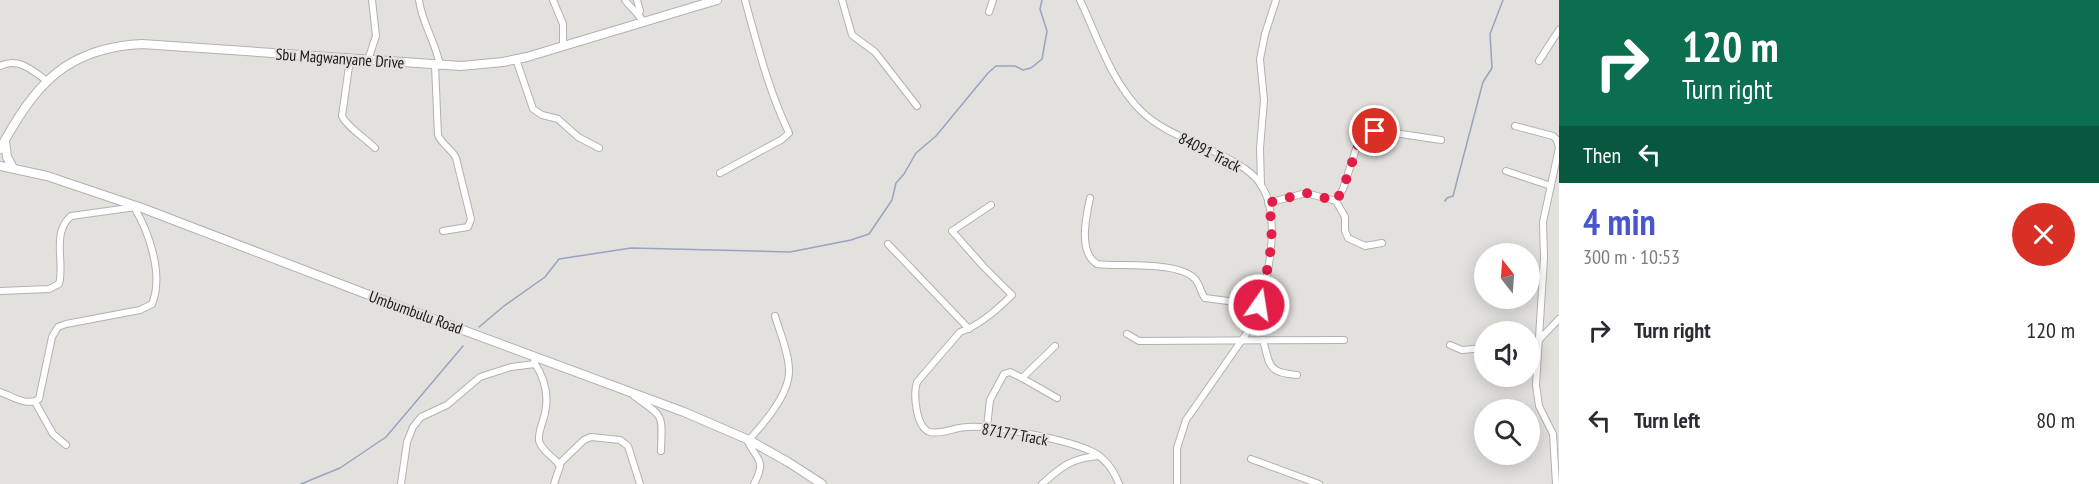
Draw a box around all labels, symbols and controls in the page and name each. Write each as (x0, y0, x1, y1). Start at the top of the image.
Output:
text: 120 m (1682, 19, 1779, 74)
icon: right (1583, 24, 1661, 102)
street label: Sbu Magwanyane Drive (275, 44, 405, 72)
text: Turn right (1682, 72, 1773, 106)
pin (1349, 105, 1400, 156)
icon: arrive (1358, 114, 1391, 147)
street label: 84091 Track (1175, 128, 1245, 177)
icon: left (1633, 138, 1666, 171)
text: Then (1583, 141, 1621, 169)
text: 4 min (1583, 198, 1656, 245)
button: close (2012, 203, 2075, 266)
north arrow (1474, 243, 1540, 309)
map controls (1474, 243, 1540, 465)
text: 300 m · 10:53 (1583, 244, 1680, 270)
position arrow (1227, 273, 1291, 337)
street label: Umbumbulu Road (366, 286, 466, 338)
icon: right (1583, 314, 1616, 347)
text: Turn right (1634, 316, 1711, 344)
text: 120 m (2026, 316, 2075, 344)
button: sound (1474, 321, 1540, 387)
button: search (1474, 399, 1540, 465)
icon: left (1583, 404, 1616, 437)
text: Turn left (1634, 406, 1700, 434)
text: 80 m (2036, 406, 2075, 434)
street label: 87177 Track (980, 418, 1050, 450)

